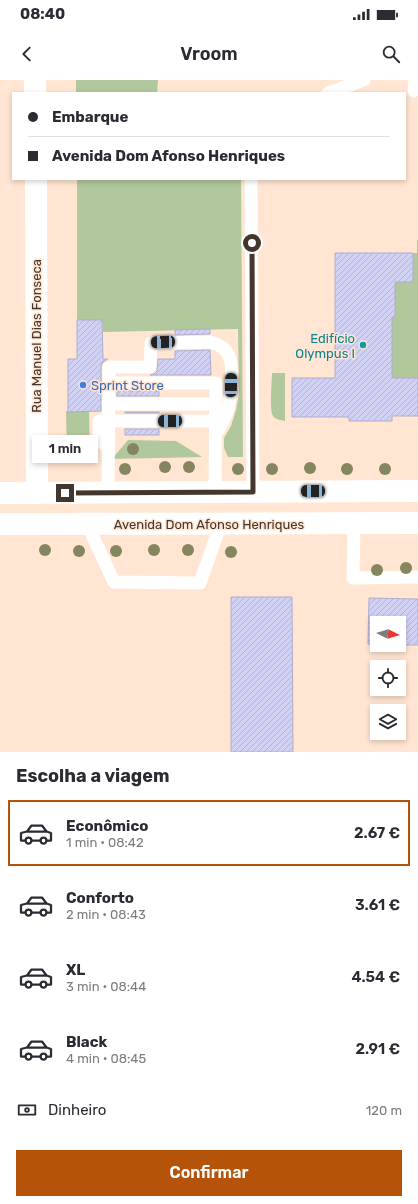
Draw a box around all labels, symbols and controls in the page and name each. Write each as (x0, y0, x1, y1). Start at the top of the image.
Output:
text: 08:40 (20, 5, 65, 23)
icon: back (16, 43, 38, 65)
text: Vroom (180, 43, 238, 65)
icon: search (380, 43, 402, 65)
text: Embarque (52, 108, 128, 126)
text: Avenida Dom Afonso Henriques (52, 147, 285, 165)
route start (243, 234, 261, 252)
street label: Rua Manuel Dias Fonseca (29, 259, 44, 413)
place label: Edifício Olympus I (295, 331, 355, 361)
car (151, 336, 175, 348)
marker: Edifício Olympus I (358, 340, 368, 350)
car (225, 373, 237, 397)
place label: Sprint Store (91, 378, 164, 393)
marker: Sprint Store (78, 380, 88, 390)
car (158, 415, 182, 427)
callout: 1 min (32, 435, 98, 463)
text: 1 min (49, 441, 81, 456)
route end (56, 484, 74, 502)
car (301, 485, 325, 497)
street label: Avenida Dom Afonso Henriques (114, 517, 305, 532)
north arrow (370, 616, 406, 652)
map controls (370, 616, 406, 740)
button: locate (370, 660, 406, 696)
button: layers (370, 704, 406, 740)
text: Escolha a viagem (16, 765, 169, 787)
icon: car (18, 815, 54, 851)
text: Econômico (66, 817, 148, 835)
text: 2.67 € (354, 824, 400, 842)
text: 1 min · 08:42 (66, 835, 144, 850)
icon: car (18, 887, 54, 923)
text: Conforto (66, 889, 134, 907)
text: 3.61 € (355, 896, 400, 914)
text: 2 min · 08:43 (66, 907, 146, 922)
icon: car (18, 959, 54, 995)
text: XL (66, 961, 85, 979)
text: 4.54 € (352, 968, 400, 986)
text: 3 min · 08:44 (66, 979, 146, 994)
icon: car (18, 1031, 54, 1067)
text: Black (66, 1033, 107, 1051)
text: 2.91 € (355, 1040, 400, 1058)
text: 4 min · 08:45 (66, 1051, 146, 1066)
icon: cash (16, 1099, 38, 1121)
text: Dinheiro (48, 1101, 106, 1119)
text: 120 m (366, 1103, 402, 1118)
button: Confirmar (16, 1150, 402, 1196)

